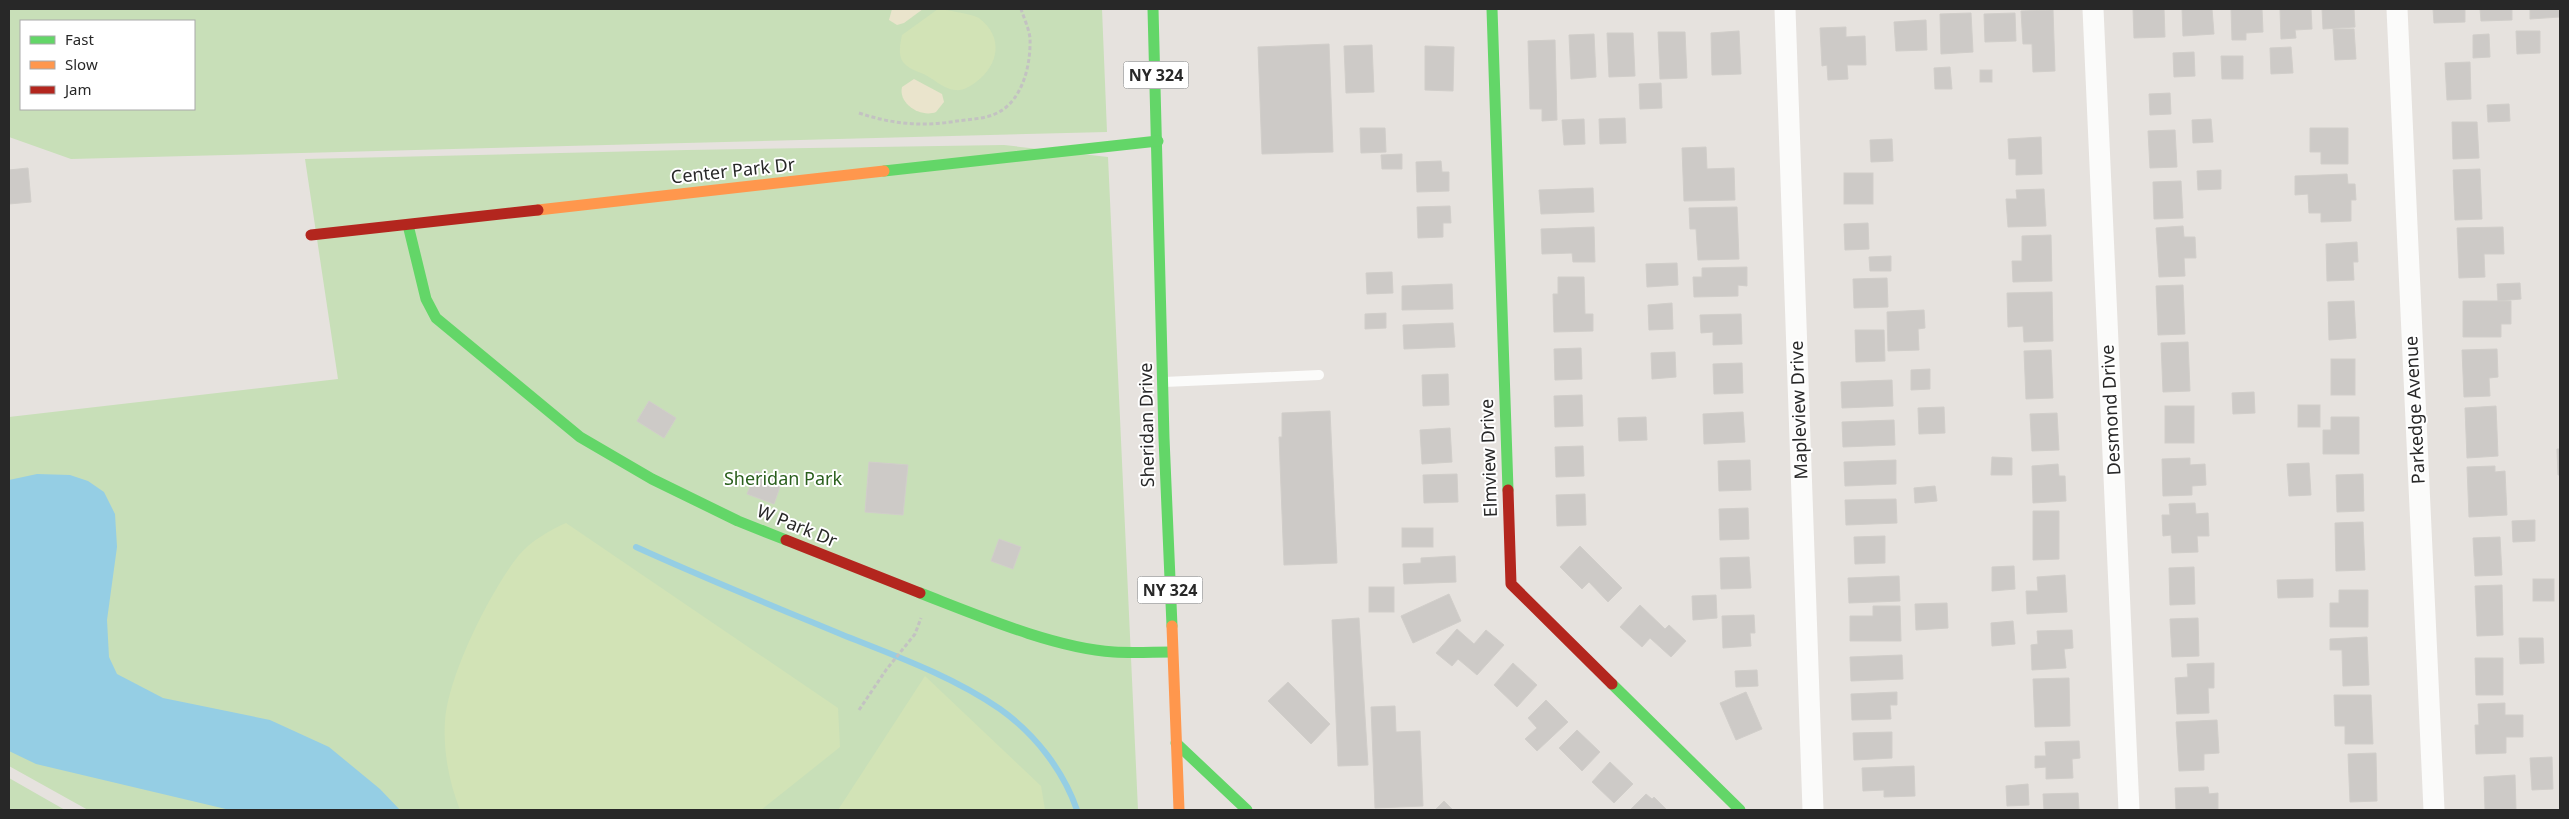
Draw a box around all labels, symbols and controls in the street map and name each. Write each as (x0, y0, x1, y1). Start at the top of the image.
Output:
legend (20, 20, 195, 110)
text: Fast (65, 29, 94, 49)
text: Slow (65, 54, 98, 74)
road number: NY 324 (1124, 62, 1188, 88)
text: Jam (63, 79, 92, 99)
street label: Center Park Dr (670, 151, 797, 188)
street label: Parkedge Avenue (2398, 335, 2430, 485)
street label: Mapleview Drive (1784, 340, 1812, 480)
street label: Desmond Drive (2095, 344, 2125, 476)
street label: Sheridan Drive (1133, 362, 1159, 488)
street label: Elmview Drive (1474, 398, 1502, 518)
park label: Sheridan Park (724, 466, 843, 490)
street label: W Park Dr (754, 498, 842, 552)
road number: NY 324 (1138, 576, 1202, 604)

